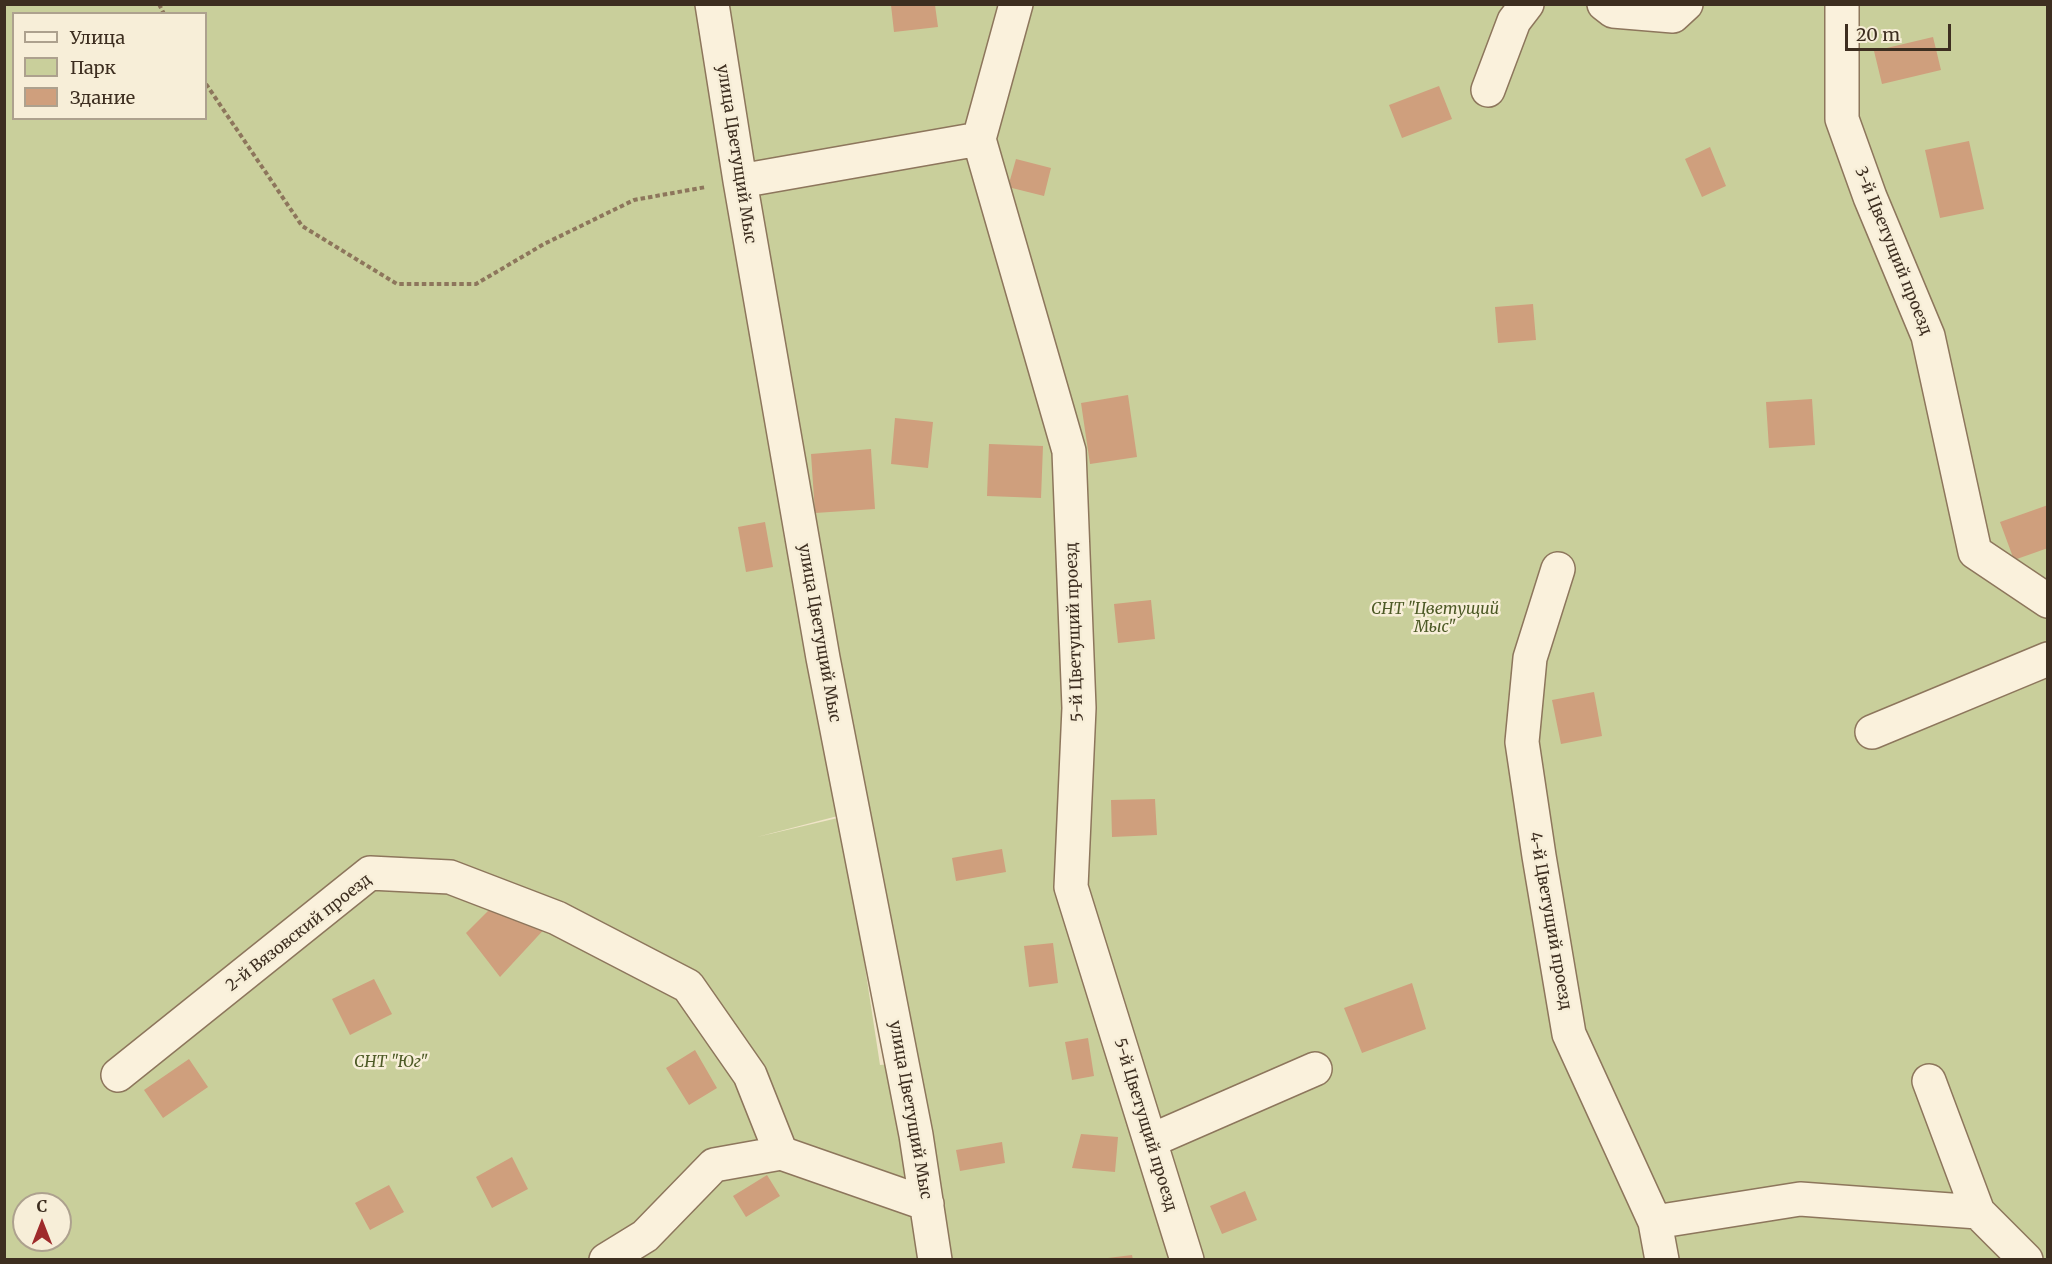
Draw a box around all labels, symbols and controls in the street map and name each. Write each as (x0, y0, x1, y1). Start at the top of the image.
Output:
legend (12, 12, 207, 120)
scale bar (1848, 12, 1954, 50)
text: 20 m (1856, 23, 1900, 46)
text: Улица (70, 26, 125, 49)
text: Парк (70, 56, 116, 79)
street label: улица Цветущий Мыс (712, 63, 760, 245)
text: Здание (70, 86, 135, 109)
street label: 3-й Цветущий проезд (1850, 164, 1936, 338)
street label: улица Цветущий Мыс (794, 542, 844, 724)
street label: 5-й Цветущий проезд (1062, 542, 1088, 722)
park label: СНТ "Цветущий Мыс" (1371, 599, 1499, 637)
street label: 4-й Цветущий проезд (1525, 831, 1575, 1011)
street label: 2-й Вязовский проезд (222, 870, 376, 996)
street label: улица Цветущий Мыс (885, 1019, 935, 1201)
street label: 5-й Цветущий проезд (1110, 1036, 1180, 1214)
park label: СНТ "Юг" (354, 1052, 428, 1072)
north arrow (12, 1192, 72, 1252)
text: С (37, 1196, 47, 1216)

